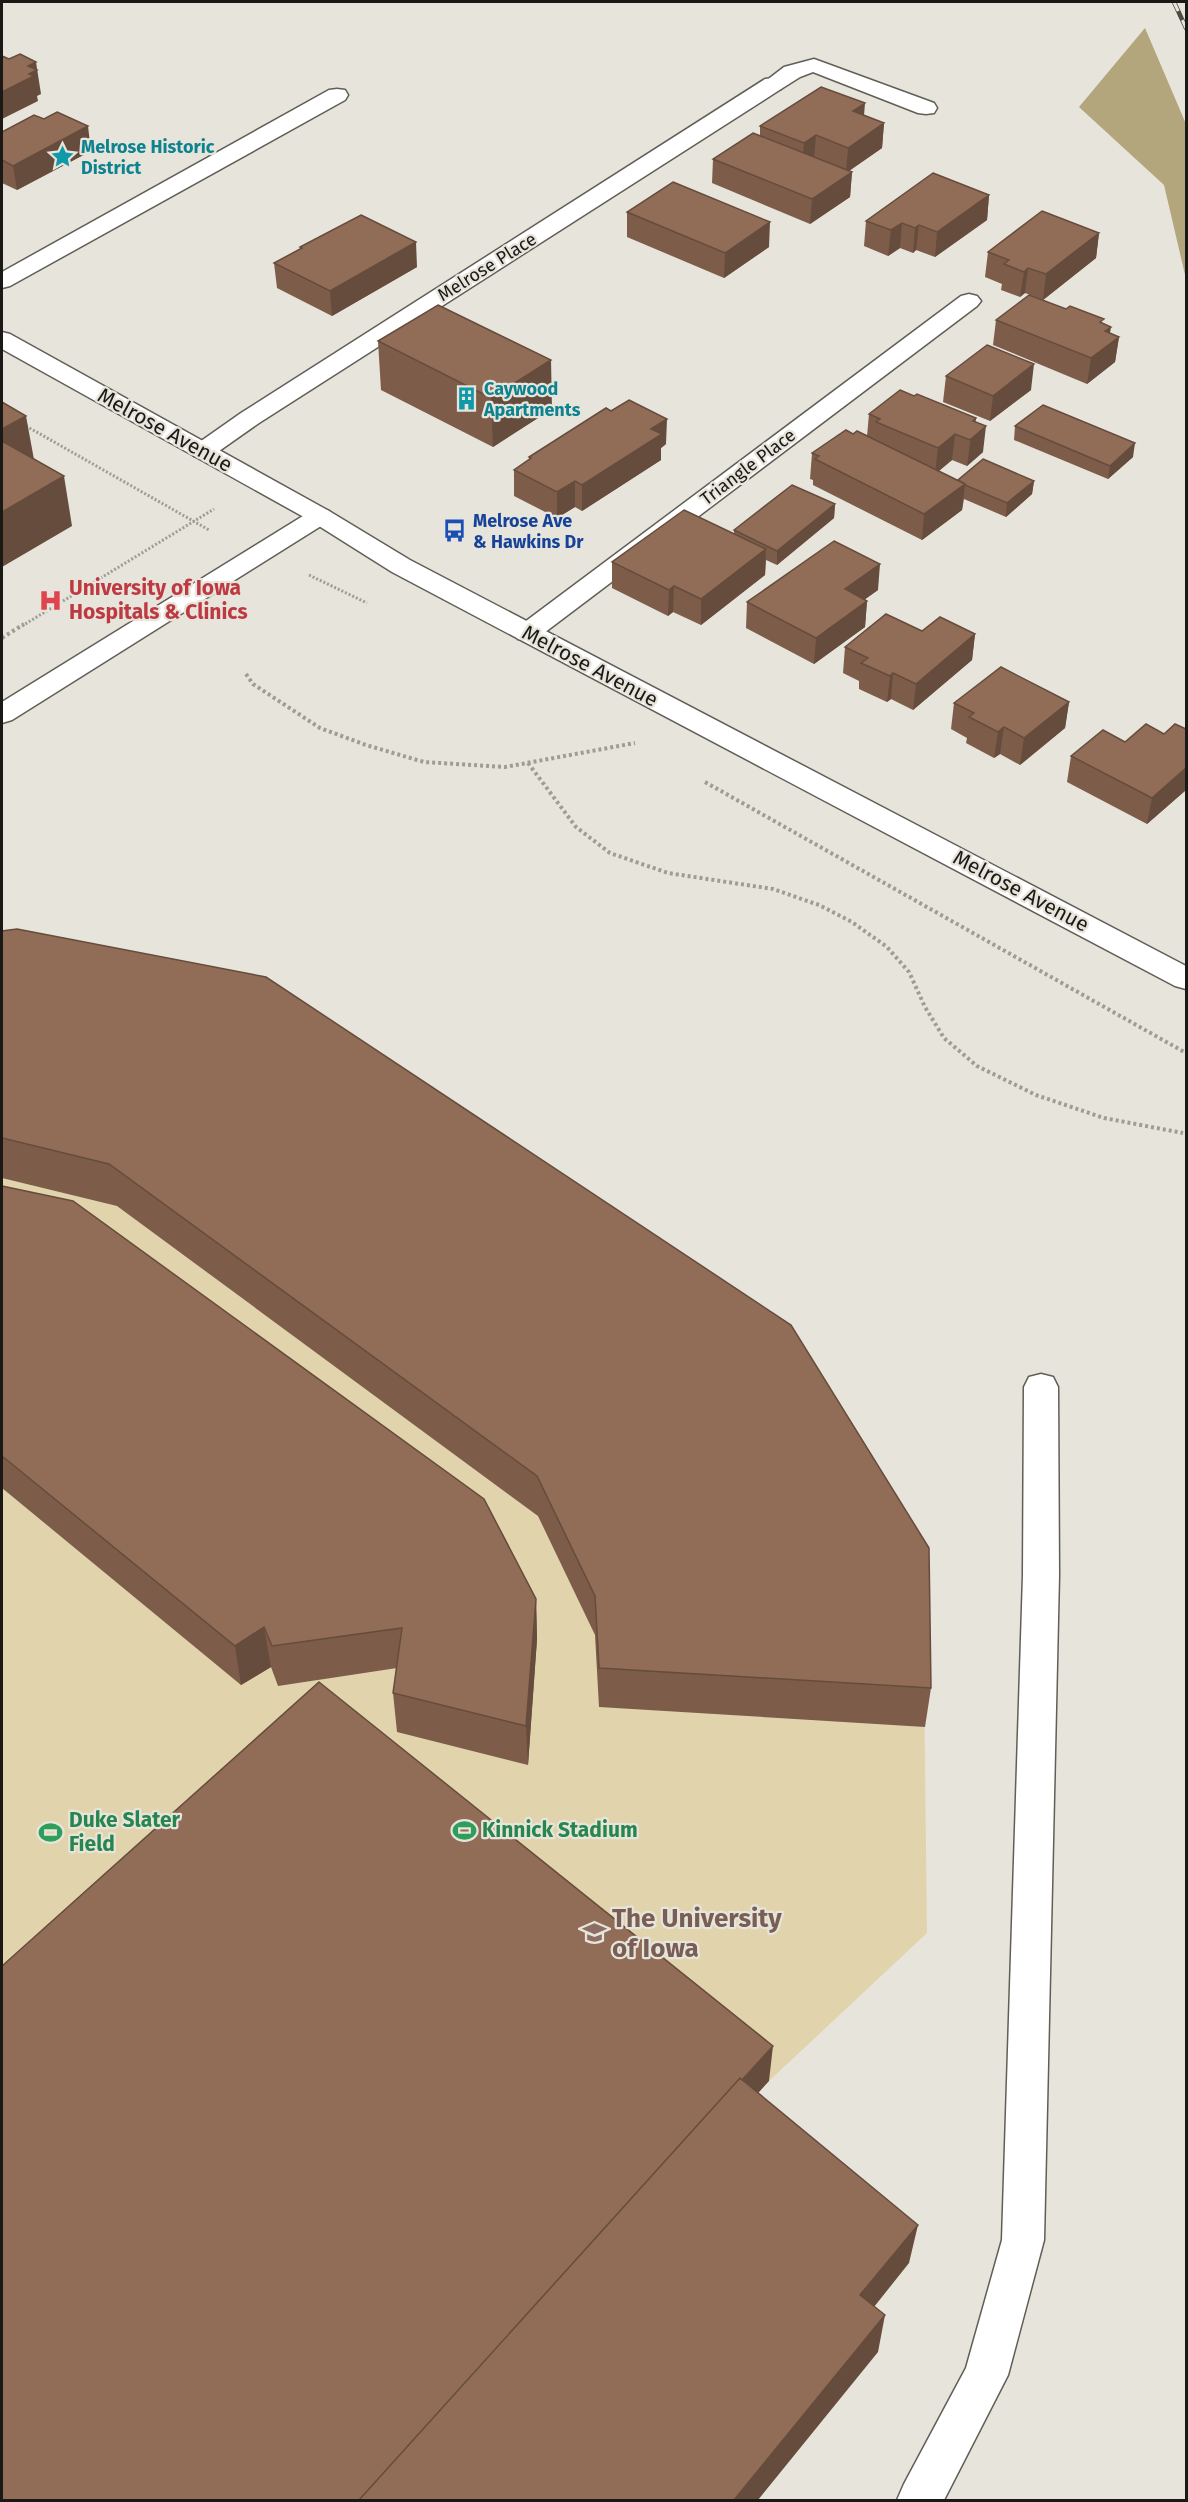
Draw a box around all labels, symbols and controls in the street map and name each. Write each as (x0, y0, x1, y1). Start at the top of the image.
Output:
place label: Melrose Historic District (81, 136, 215, 179)
place icon: Melrose Historic District (50, 144, 76, 170)
street label: Melrose Place (434, 228, 540, 306)
place label: Caywood Apartments (483, 378, 581, 421)
street label: Melrose Avenue (93, 382, 237, 478)
building icon: Caywood Apartments (453, 386, 479, 412)
street label: Triangle Place (696, 424, 800, 510)
place label: Melrose Ave & Hawkins Dr (473, 510, 584, 553)
bus stop icon: Melrose Ave & Hawkins Dr (442, 518, 468, 544)
place label: University of Iowa Hospitals & Clinics (69, 575, 248, 625)
hospital icon: University of Iowa Hospitals & Clinics (38, 587, 64, 613)
street label: Melrose Avenue (518, 619, 662, 713)
street label: Melrose Avenue (949, 844, 1093, 938)
place label: Duke Slater Field (69, 1807, 181, 1857)
sports icon: Kinnick Stadium (451, 1817, 477, 1843)
place label: Kinnick Stadium (482, 1817, 638, 1843)
sports icon: Duke Slater Field (38, 1819, 64, 1845)
place label: The University of Iowa (612, 1903, 782, 1964)
school or university icon: The University of Iowa (581, 1920, 607, 1946)

